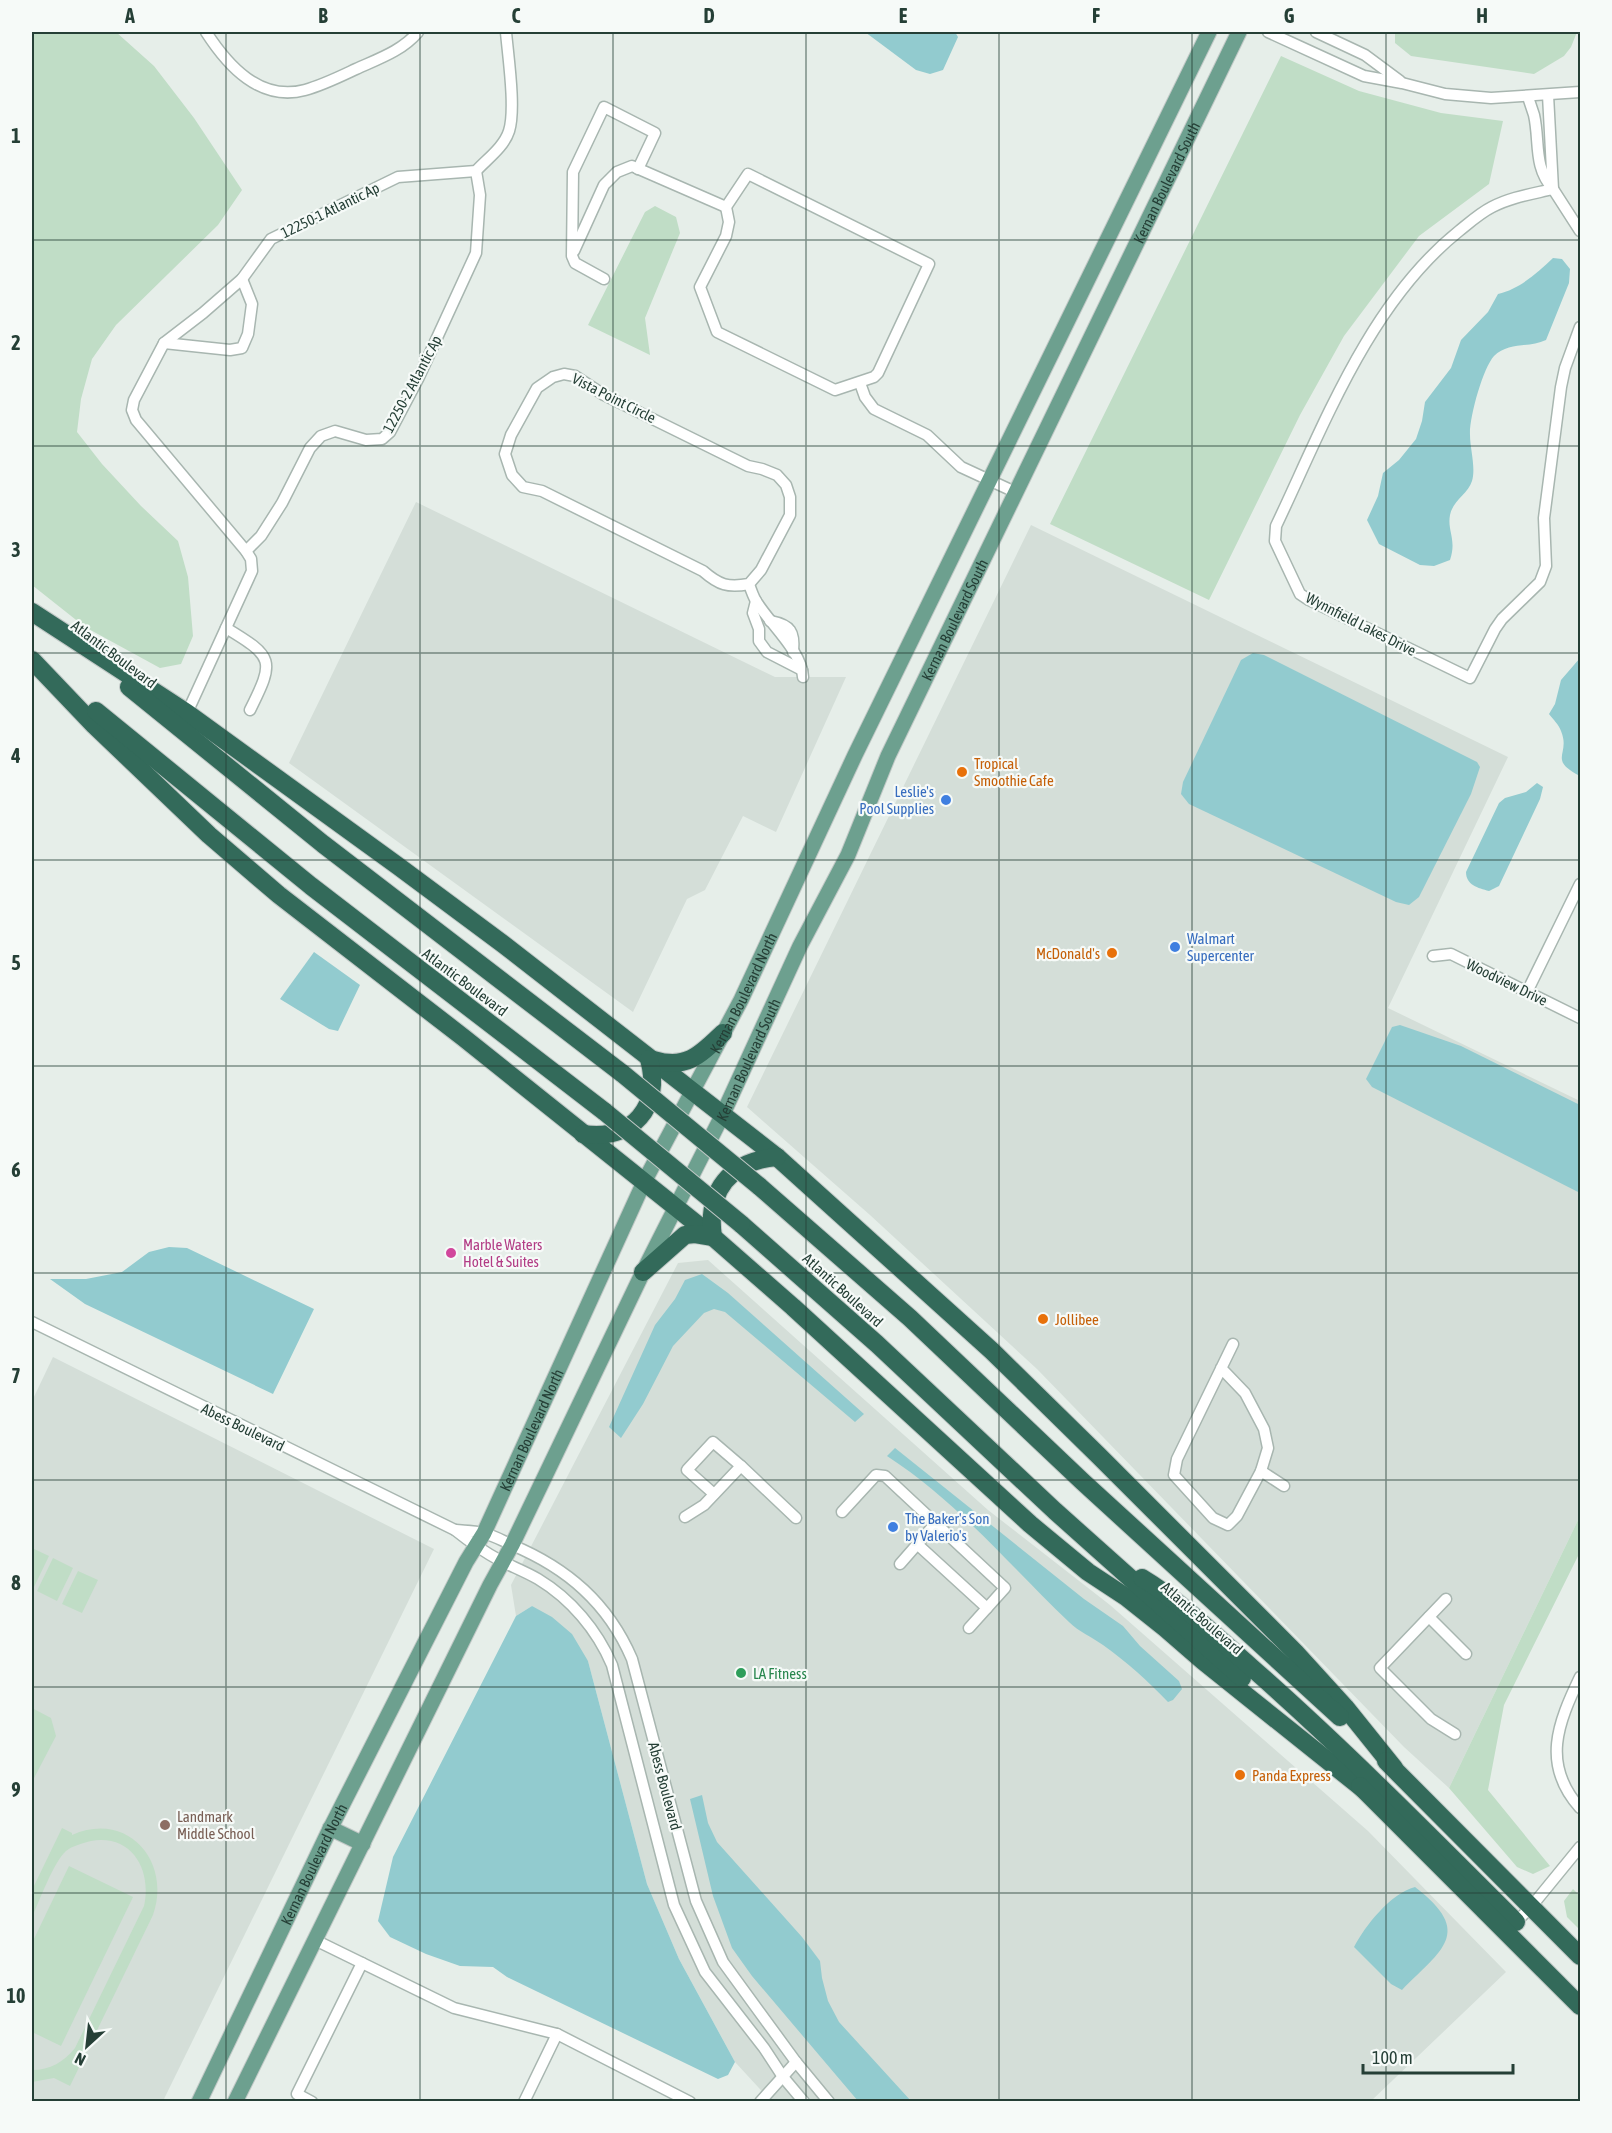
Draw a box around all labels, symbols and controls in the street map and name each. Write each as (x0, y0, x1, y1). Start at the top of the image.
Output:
text: A (124, 4, 135, 27)
text: B (318, 4, 328, 27)
text: C (512, 4, 521, 27)
text: D (703, 4, 715, 27)
text: E (899, 4, 908, 27)
text: F (1092, 4, 1100, 27)
text: G (1284, 4, 1295, 27)
text: H (1476, 4, 1488, 27)
street label: Kernan Boulevard South (1130, 119, 1203, 246)
text: 1 (11, 124, 21, 147)
street label: 12250-1 Atlantic Ap (278, 179, 382, 241)
text: 2 (11, 331, 21, 354)
street label: 12250-2 Atlantic Ap (379, 332, 445, 436)
street label: Vista Point Circle (569, 370, 659, 426)
text: 3 (11, 538, 21, 561)
street label: Kernan Boulevard South (917, 556, 991, 683)
street label: Wynnfield Lakes Drive (1303, 589, 1419, 659)
street label: Atlantic Boulevard (68, 617, 160, 691)
text: 4 (10, 744, 21, 767)
place label: Tropical Smoothie Cafe (974, 755, 1054, 789)
marker: Tropical Smoothie Cafe (955, 765, 969, 779)
place label: Leslie's Pool Supplies (859, 783, 934, 817)
marker: Leslie's Pool Supplies (939, 793, 953, 807)
street label: Kernan Boulevard North (706, 930, 780, 1056)
place label: Walmart Supercenter (1187, 930, 1255, 964)
marker: Walmart Supercenter (1168, 940, 1182, 954)
street label: Atlantic Boulevard (419, 945, 511, 1019)
place label: McDonald's (1036, 945, 1100, 962)
marker: McDonald's (1105, 946, 1119, 960)
text: 5 (11, 951, 21, 974)
street label: Woodview Drive (1464, 955, 1550, 1009)
street label: Kernan Boulevard South (713, 996, 783, 1124)
text: 6 (11, 1158, 21, 1181)
place label: Marble Waters Hotel & Suites (463, 1236, 542, 1270)
marker: Marble Waters Hotel & Suites (444, 1246, 458, 1260)
street label: Atlantic Boulevard (800, 1250, 886, 1330)
place label: Jollibee (1055, 1311, 1099, 1328)
marker: Jollibee (1036, 1312, 1050, 1326)
text: 7 (11, 1364, 21, 1387)
street label: Kernan Boulevard North (496, 1366, 566, 1494)
street label: Abess Boulevard (199, 1400, 287, 1454)
place label: The Baker's Son by Valerio's (905, 1510, 989, 1544)
marker: The Baker's Son by Valerio's (886, 1520, 900, 1534)
text: 8 (11, 1571, 21, 1594)
street label: Atlantic Boulevard (1158, 1578, 1246, 1658)
place label: LA Fitness (753, 1665, 807, 1682)
marker: LA Fitness (734, 1666, 748, 1680)
street label: Abess Boulevard (645, 1740, 685, 1832)
place label: Panda Express (1252, 1767, 1331, 1784)
marker: Panda Express (1233, 1768, 1247, 1782)
text: 9 (11, 1778, 21, 1801)
street label: Kernan Boulevard North (277, 1801, 350, 1927)
place label: Landmark Middle School (177, 1808, 255, 1842)
marker: Landmark Middle School (158, 1818, 172, 1832)
text: 10 (7, 1984, 25, 2007)
north arrow (57, 2016, 117, 2076)
scale bar (1363, 2037, 1513, 2075)
text: 100 m (1372, 2047, 1413, 2068)
text: N (72, 2049, 88, 2070)

